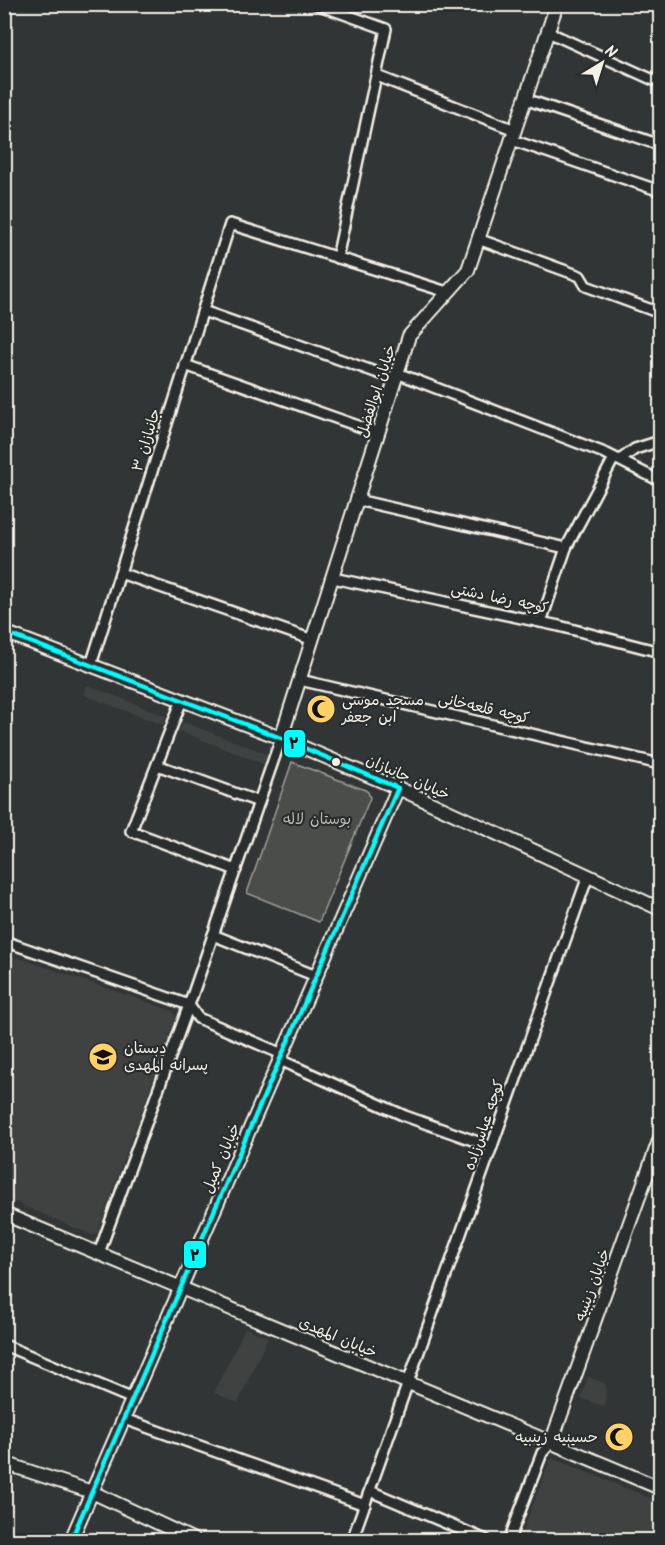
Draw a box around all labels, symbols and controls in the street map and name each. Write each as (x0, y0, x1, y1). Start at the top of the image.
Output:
north arrow (572, 33, 632, 93)
text: N (599, 39, 622, 65)
street label: خیابان ابوالفضل (351, 342, 403, 441)
street label: جانبازان ۳ (126, 406, 168, 475)
street label: کوچه رضا دشتی (449, 577, 551, 621)
street label: کوچه قلعه‌خانی (436, 687, 532, 731)
place label: مسجد موسی ابن جعفر (340, 689, 424, 730)
mosque icon: مسجد موسی ابن جعفر (305, 693, 337, 725)
line badge: ۲ (283, 729, 306, 758)
text: ۲ (289, 732, 299, 757)
street label: خیابان جانبازان (362, 749, 453, 807)
unlabelled marker (330, 756, 342, 768)
park label: بوستان لاله (283, 808, 351, 832)
place label: دبستان پسرانه المهدی (124, 1037, 208, 1078)
school or university icon: دبستان پسرانه المهدی (87, 1041, 119, 1073)
street label: کوچه عباس‌زاده (458, 1077, 512, 1174)
street label: خیابان کمیل (196, 1120, 247, 1197)
line badge: ۲ (183, 1240, 207, 1269)
text: ۲ (190, 1244, 200, 1269)
street label: خیابان زینبیه (569, 1246, 617, 1325)
street label: خیابان المهدی (295, 1311, 380, 1365)
mosque icon: حسینیه زینبیه (603, 1421, 635, 1453)
place label: حسینیه زینبیه (515, 1426, 598, 1450)

